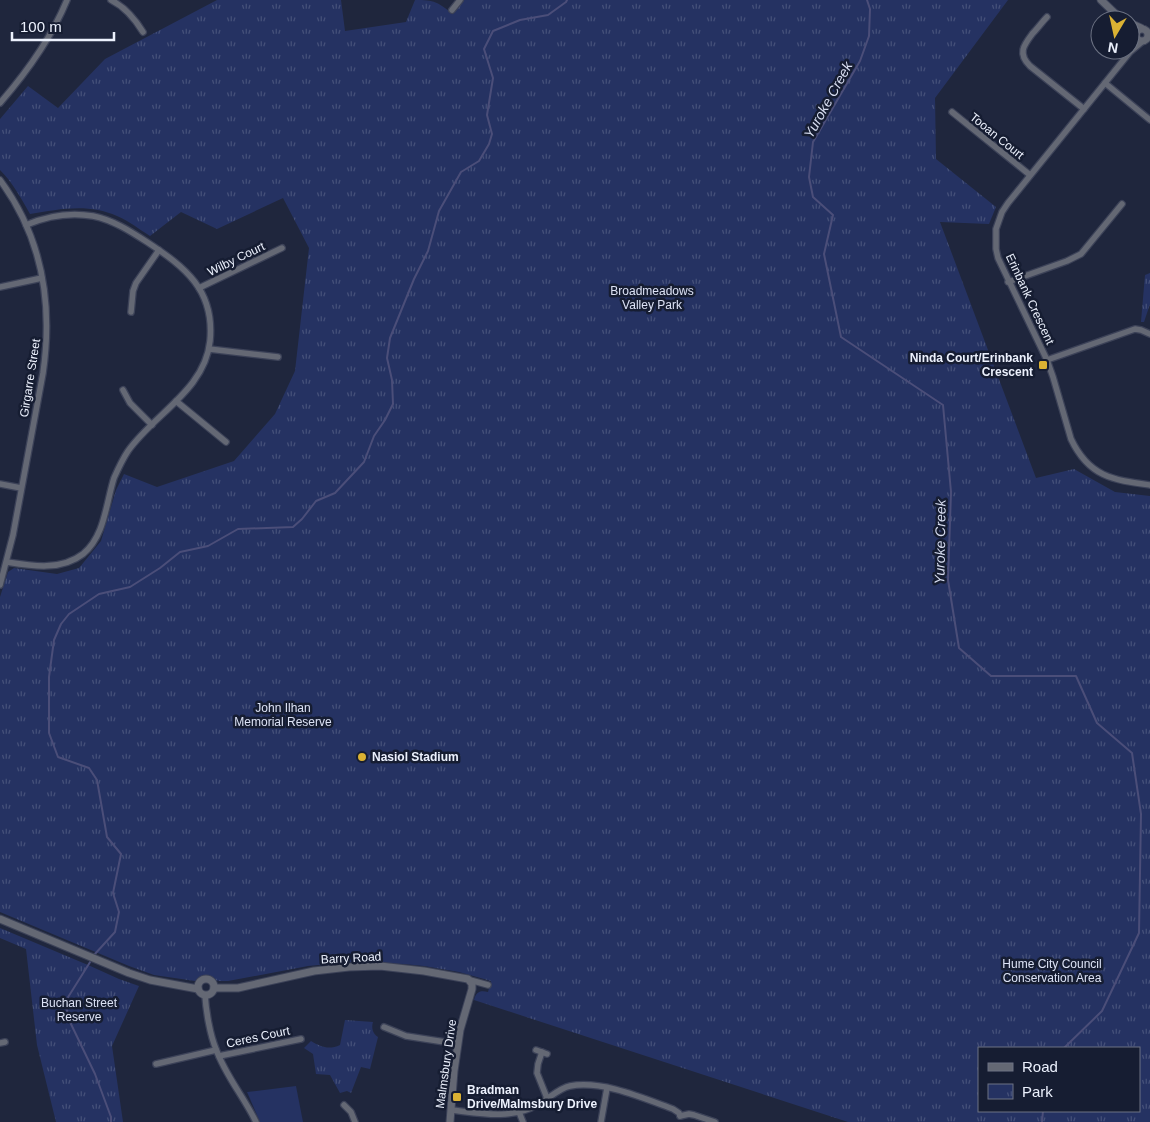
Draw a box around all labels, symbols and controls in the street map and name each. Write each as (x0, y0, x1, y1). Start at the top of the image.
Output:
scale bar (12, 10, 115, 42)
north arrow (1090, 10, 1140, 60)
text: 100 m (20, 18, 62, 35)
text: N (1107, 39, 1119, 57)
water label: Yuroke Creek (800, 58, 856, 141)
street label: Tooan Court (967, 110, 1027, 162)
street label: Wilby Court (205, 239, 268, 279)
street label: Erinbank Crescent (1003, 251, 1057, 347)
park label: Broadmeadows Valley Park (610, 284, 694, 312)
street label: Girgarre Street (17, 337, 43, 418)
place label: Ninda Court/Erinbank Crescent (910, 351, 1033, 379)
marker: Ninda Court/Erinbank Crescent (1037, 359, 1049, 371)
water label: Yuroke Creek (931, 498, 949, 585)
park label: John Ilhan Memorial Reserve (234, 701, 332, 729)
place label: Nasiol Stadium (372, 750, 459, 764)
marker: Nasiol Stadium (356, 751, 368, 763)
street label: Barry Road (320, 949, 382, 967)
park label: Hume City Council Conservation Area (1002, 957, 1102, 985)
park label: Buchan Street Reserve (41, 996, 118, 1024)
street label: Malmsbury Drive (433, 1018, 459, 1110)
street label: Ceres Court (225, 1023, 292, 1051)
legend (978, 1047, 1140, 1112)
text: Road (1022, 1058, 1058, 1075)
place label: Bradman Drive/Malmsbury Drive (467, 1083, 597, 1111)
text: Park (1022, 1083, 1053, 1100)
marker: Bradman Drive/Malmsbury Drive (451, 1091, 463, 1103)

